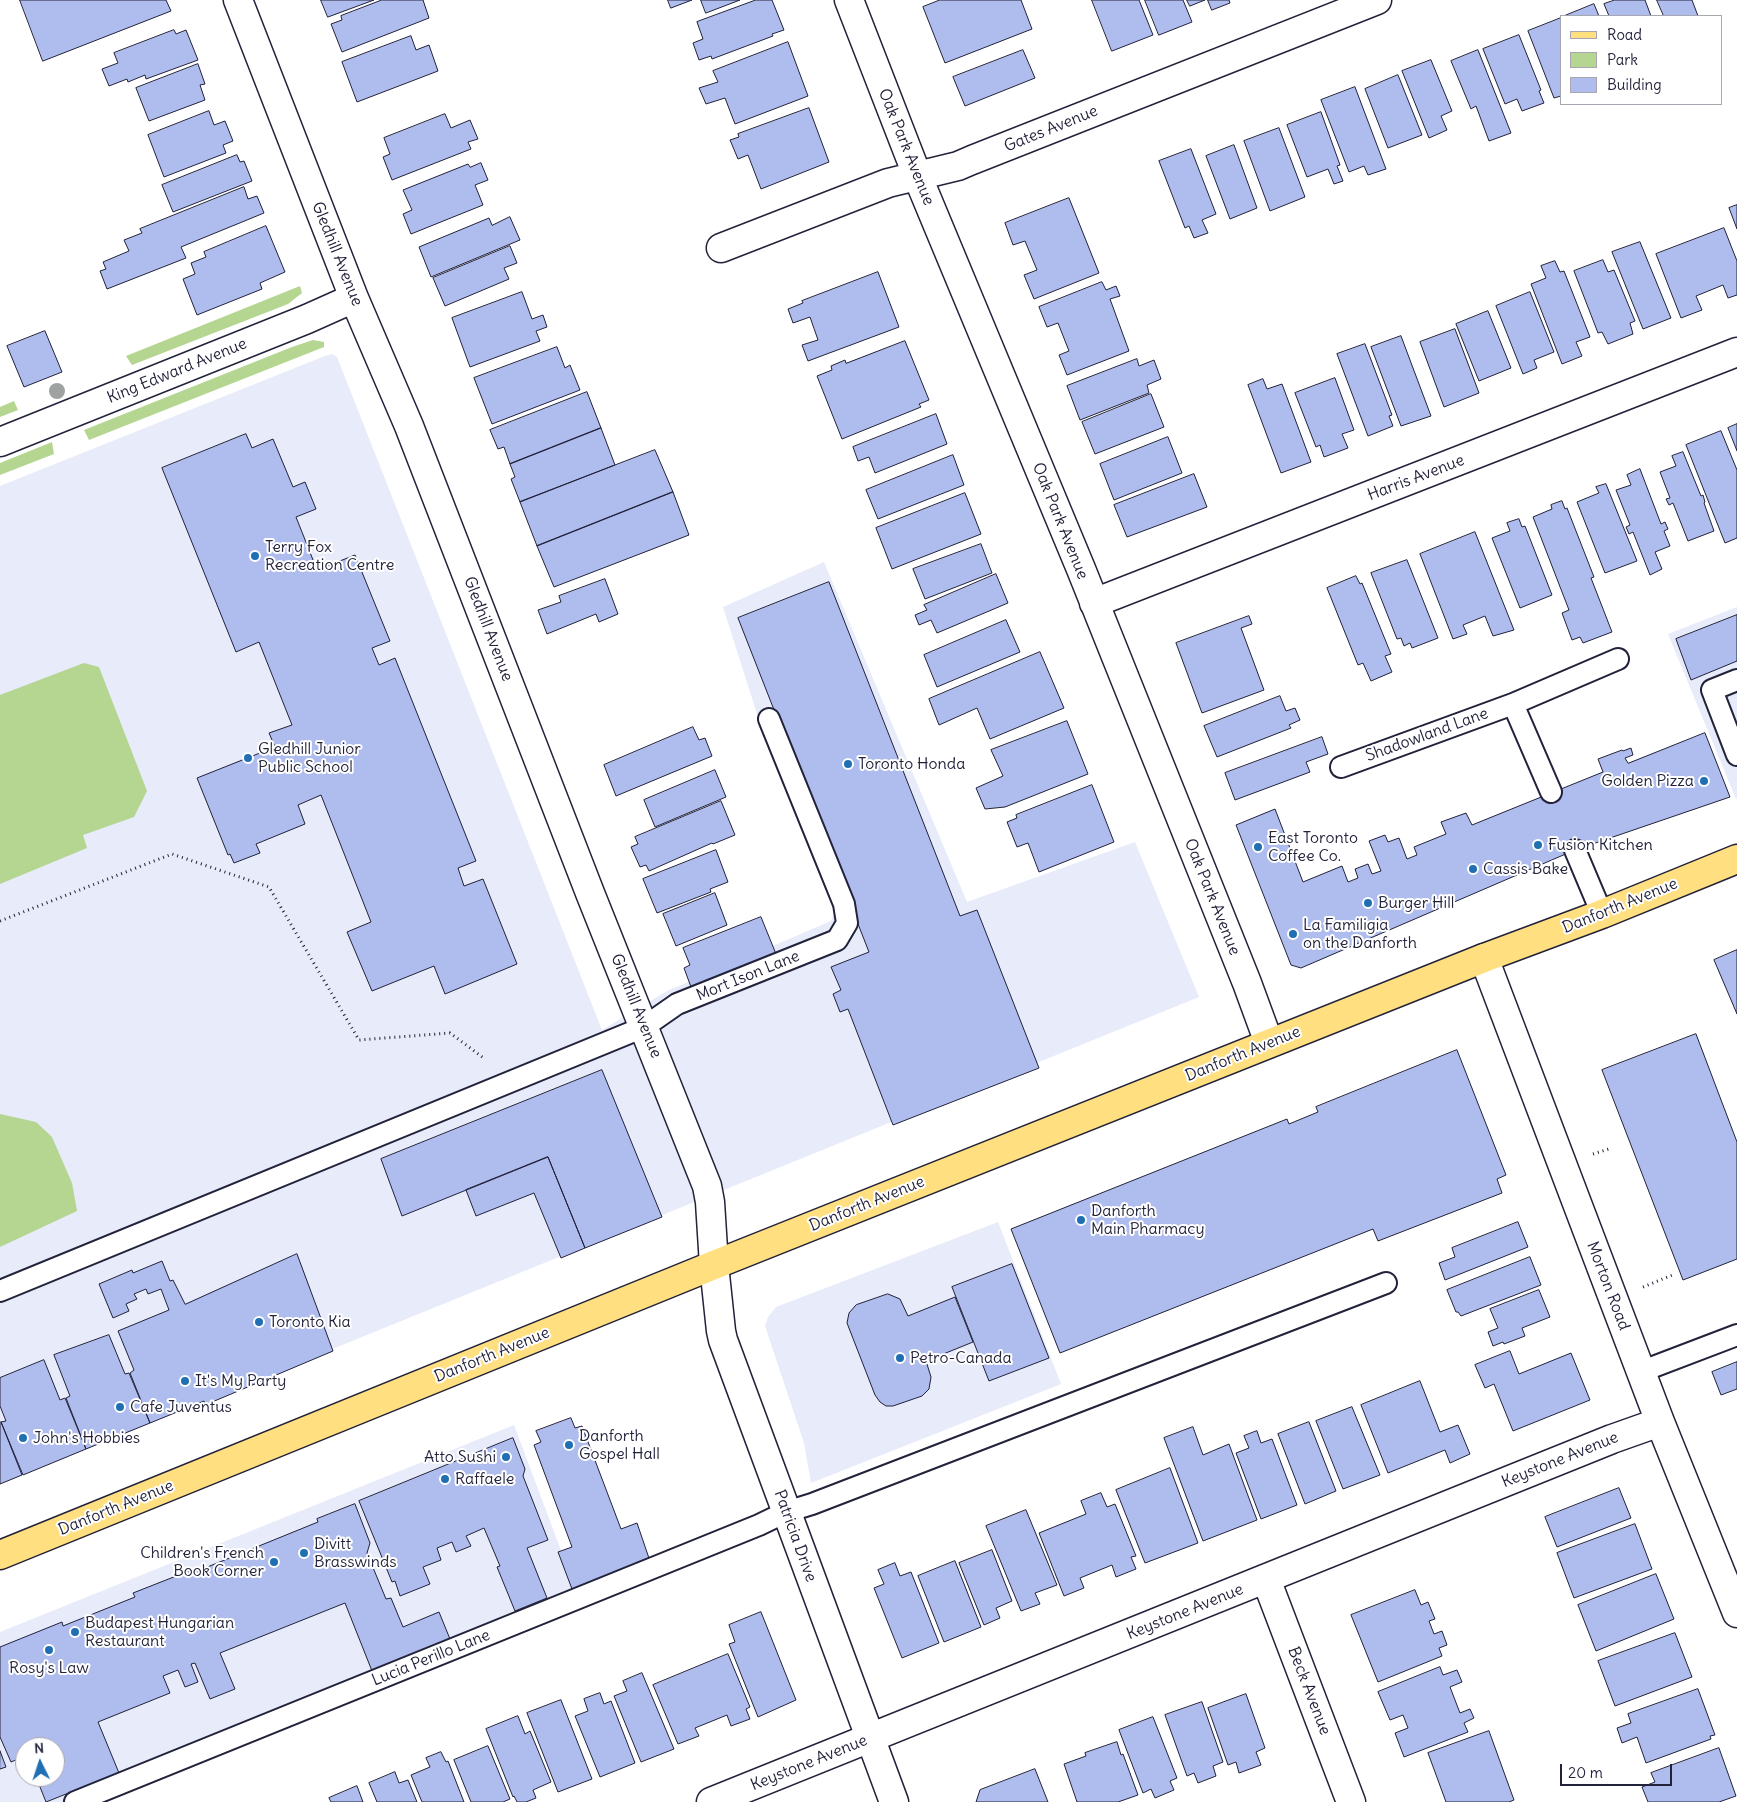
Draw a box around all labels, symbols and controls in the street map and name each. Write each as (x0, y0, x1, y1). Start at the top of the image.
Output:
legend (1560, 15, 1722, 105)
text: Road (1607, 25, 1642, 44)
text: Park (1607, 50, 1638, 69)
text: Building (1607, 75, 1662, 94)
street label: Oak Park Avenue (874, 86, 938, 208)
street label: Gates Avenue (1001, 102, 1101, 156)
street label: Gledhill Avenue (307, 199, 367, 309)
street label: King Edward Avenue (104, 334, 250, 408)
street label: Harris Avenue (1365, 451, 1467, 505)
street label: Oak Park Avenue (1028, 460, 1092, 582)
place label: Terry Fox Recreation Centre (265, 537, 394, 575)
marker: Terry Fox Recreation Centre (249, 550, 261, 562)
street label: Gledhill Avenue (459, 574, 517, 684)
street label: Shadowland Lane (1363, 704, 1491, 766)
place label: Gledhill Junior Public School (258, 739, 361, 777)
marker: Gledhill Junior Public School (242, 752, 254, 764)
place label: Toronto Honda (858, 754, 965, 774)
marker: Toronto Honda (842, 758, 854, 770)
place label: Golden Pizza (1601, 771, 1694, 791)
marker: Golden Pizza (1698, 775, 1710, 787)
place label: East Toronto Coffee Co. (1268, 828, 1358, 866)
place label: Fusion Kitchen (1548, 835, 1653, 855)
street label: Oak Park Avenue (1180, 836, 1244, 958)
marker: Fusion Kitchen (1532, 839, 1544, 851)
marker: East Toronto Coffee Co. (1252, 841, 1264, 853)
place label: Cassis Bake (1483, 859, 1568, 879)
marker: Cassis Bake (1467, 863, 1479, 875)
street label: Danforth Avenue (1560, 874, 1680, 938)
place label: Burger Hill (1378, 893, 1454, 913)
marker: Burger Hill (1362, 897, 1374, 909)
place label: La Familigia on the Danforth (1303, 915, 1417, 953)
marker: La Familigia on the Danforth (1287, 928, 1299, 940)
street label: Mort Ison Lane (694, 947, 802, 1005)
street label: Gledhill Avenue (606, 951, 666, 1061)
street label: Danforth Avenue (1183, 1022, 1303, 1086)
street label: Danforth Avenue (807, 1172, 927, 1236)
place label: Danforth Main Pharmacy (1091, 1201, 1204, 1239)
marker: Danforth Main Pharmacy (1075, 1214, 1087, 1226)
street label: Morton Road (1582, 1239, 1634, 1333)
place label: Toronto Kia (269, 1312, 351, 1332)
marker: Toronto Kia (253, 1316, 265, 1328)
street label: Danforth Avenue (432, 1323, 552, 1387)
place label: Petro-Canada (910, 1348, 1012, 1368)
marker: Petro-Canada (894, 1352, 906, 1364)
place label: It's My Party (195, 1371, 286, 1391)
marker: It's My Party (179, 1375, 191, 1387)
place label: Cafe Juventus (130, 1397, 232, 1417)
marker: Cafe Juventus (114, 1401, 126, 1413)
place label: Danforth Gospel Hall (579, 1426, 660, 1464)
place label: John's Hobbies (33, 1428, 140, 1448)
street label: Keystone Avenue (1499, 1428, 1621, 1492)
marker: John's Hobbies (17, 1432, 29, 1444)
marker: Danforth Gospel Hall (563, 1439, 575, 1451)
place label: Atto Sushi (424, 1447, 496, 1467)
marker: Atto Sushi (500, 1451, 512, 1463)
place label: Raffaele (455, 1469, 514, 1489)
marker: Raffaele (439, 1473, 451, 1485)
street label: Danforth Avenue (56, 1476, 176, 1540)
street label: Patricia Drive (769, 1487, 821, 1585)
place label: Divitt Brasswinds (314, 1534, 397, 1572)
place label: Children's French Book Corner (140, 1543, 264, 1581)
marker: Divitt Brasswinds (298, 1547, 310, 1559)
marker: Children's French Book Corner (268, 1556, 280, 1568)
street label: Keystone Avenue (1124, 1580, 1246, 1644)
place label: Budapest Hungarian Restaurant (85, 1613, 234, 1651)
marker: Budapest Hungarian Restaurant (69, 1626, 81, 1638)
street label: Lucia Perillo Lane (369, 1626, 493, 1690)
marker: Rosy's Law (43, 1644, 55, 1656)
street label: Beck Avenue (1283, 1644, 1335, 1738)
place label: Rosy's Law (9, 1658, 89, 1678)
street label: Keystone Avenue (748, 1731, 870, 1795)
north arrow (15, 1737, 65, 1787)
text: N (34, 1739, 44, 1757)
scale bar (1562, 1754, 1674, 1786)
text: 20 m (1568, 1763, 1603, 1782)

